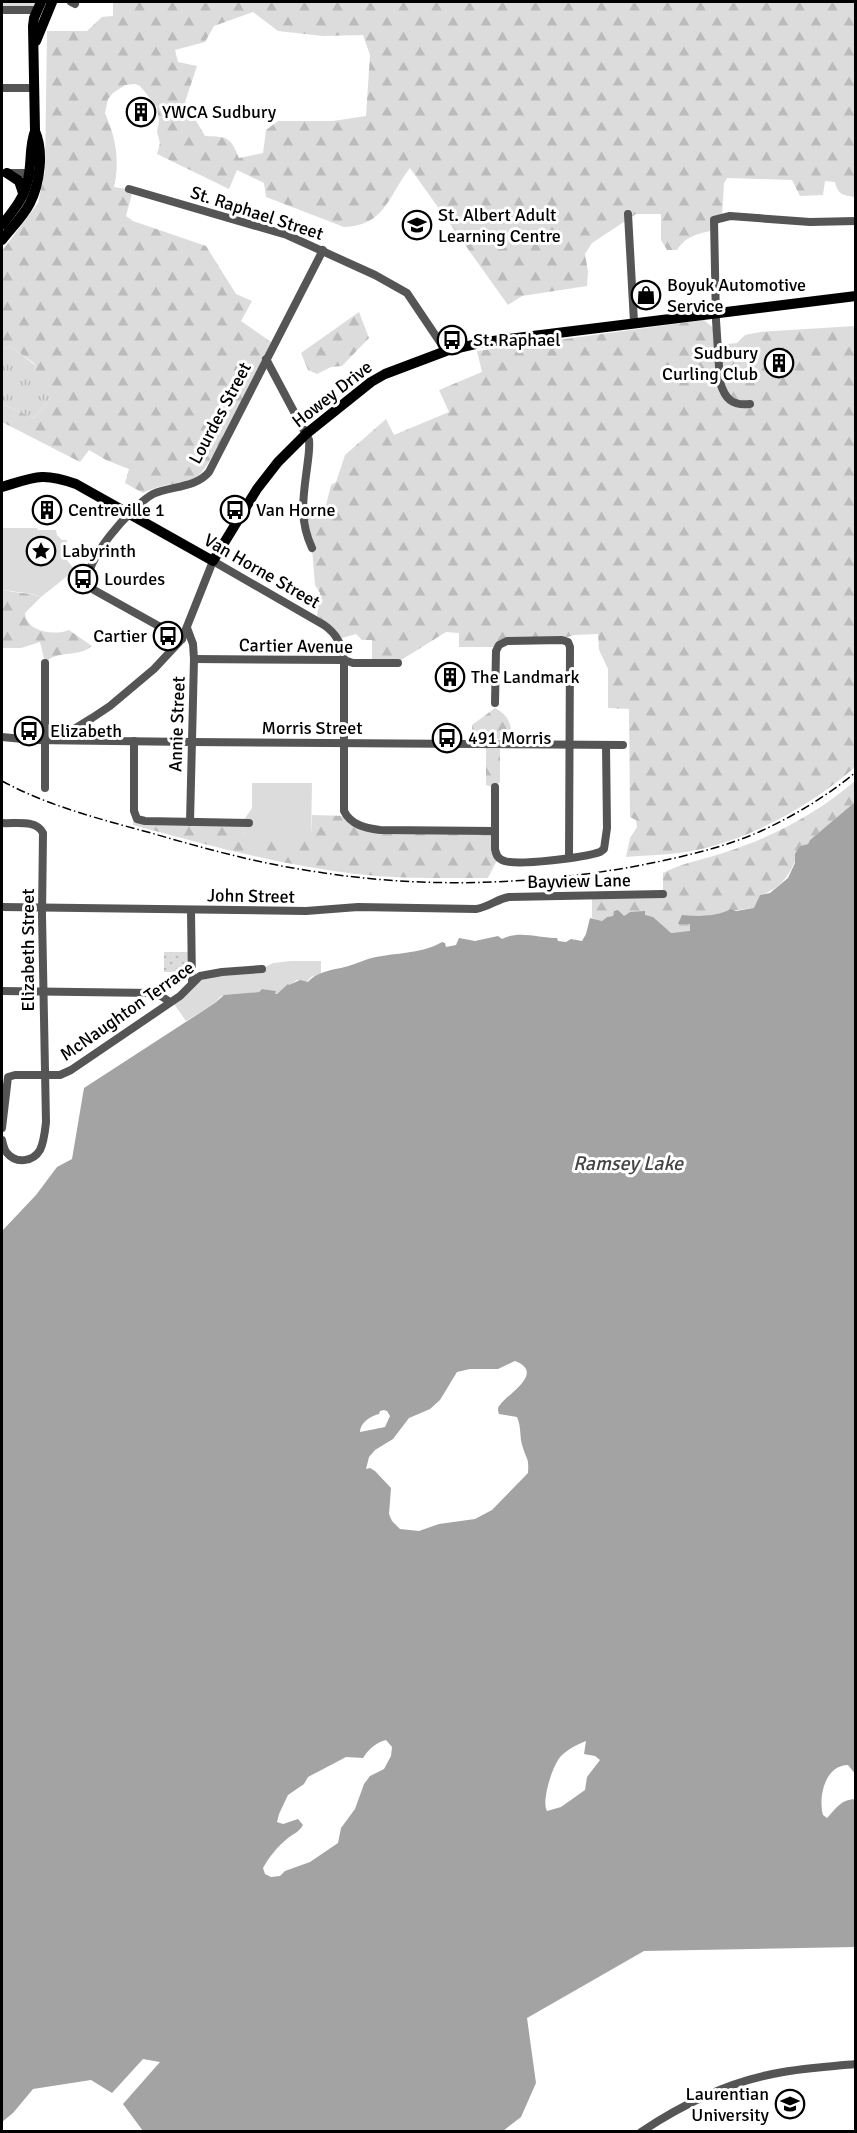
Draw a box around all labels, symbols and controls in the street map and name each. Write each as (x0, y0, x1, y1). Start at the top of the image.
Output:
building icon: YWCA Sudbury (125, 96, 157, 128)
place label: YWCA Sudbury (162, 101, 277, 123)
street label: St. Raphael Street (188, 181, 326, 245)
place label: St. Albert Adult Learning Centre (438, 204, 561, 247)
school or university icon: St. Albert Adult Learning Centre (401, 209, 433, 241)
place label: Boyuk Automotive Service (667, 274, 806, 317)
shop icon: Boyuk Automotive Service (630, 279, 662, 311)
bus stop icon: St. Raphael (436, 324, 468, 356)
place label: St. Raphael (473, 329, 560, 351)
place label: Sudbury Curling Club (662, 342, 759, 385)
building icon: Sudbury Curling Club (763, 347, 795, 379)
street label: Howey Drive (288, 356, 376, 432)
street label: Lourdes Street (184, 358, 256, 468)
building icon: Centreville 1 (31, 494, 63, 526)
bus stop icon: Van Horne (219, 494, 251, 526)
place label: Centreville 1 (68, 499, 165, 521)
place label: Van Horne (256, 499, 336, 521)
street label: Van Horne Street (200, 529, 324, 613)
place icon: Labyrinth (25, 535, 57, 567)
place label: Labyrinth (62, 540, 136, 562)
bus stop icon: Lourdes (67, 563, 99, 595)
place label: Lourdes (104, 568, 165, 590)
bus stop icon: Cartier (152, 620, 184, 652)
place label: Cartier (93, 625, 147, 647)
street label: Cartier Avenue (239, 634, 353, 658)
building icon: The Landmark (434, 661, 466, 693)
place label: The Landmark (471, 666, 579, 688)
street label: Annie Street (164, 676, 190, 772)
bus stop icon: Elizabeth (13, 715, 45, 747)
street label: Morris Street (261, 717, 363, 739)
place label: Elizabeth (50, 720, 122, 742)
bus stop icon: 491 Morris (431, 722, 463, 754)
place label: 491 Morris (468, 727, 551, 749)
street label: Bayview Lane (527, 869, 631, 893)
street label: John Street (207, 884, 295, 908)
street label: Elizabeth Street (17, 889, 39, 1011)
street label: McNaughton Terrace (56, 956, 198, 1066)
water label: Ramsey Lake (573, 1151, 684, 1176)
place label: Laurentian University (685, 2083, 770, 2126)
school or university icon: Laurentian University (774, 2088, 806, 2120)

